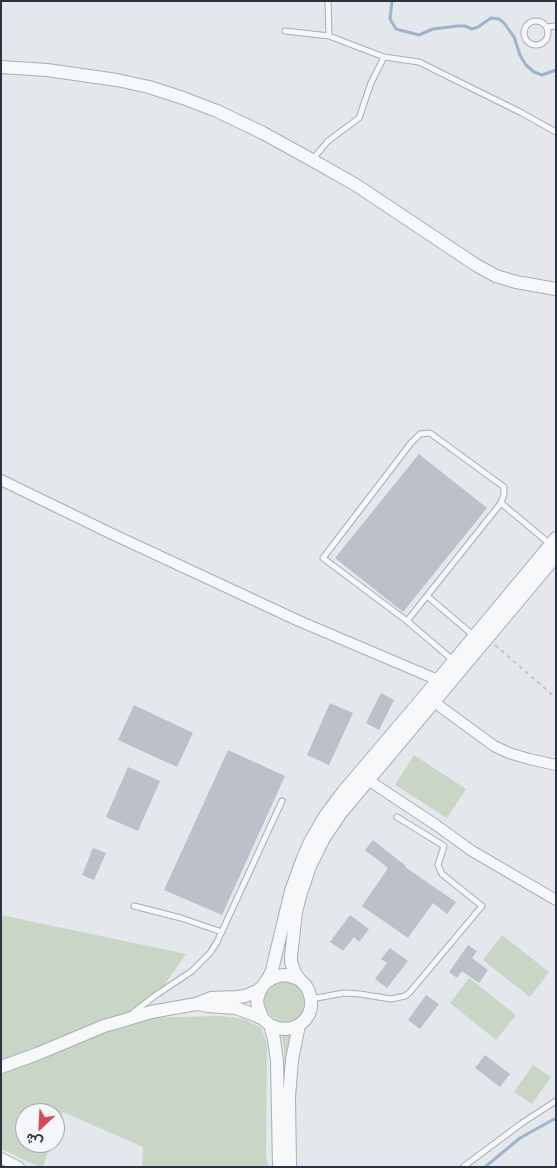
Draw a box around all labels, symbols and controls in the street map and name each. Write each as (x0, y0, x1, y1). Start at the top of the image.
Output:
north arrow (15, 1103, 65, 1153)
text: ش (23, 1130, 45, 1151)

